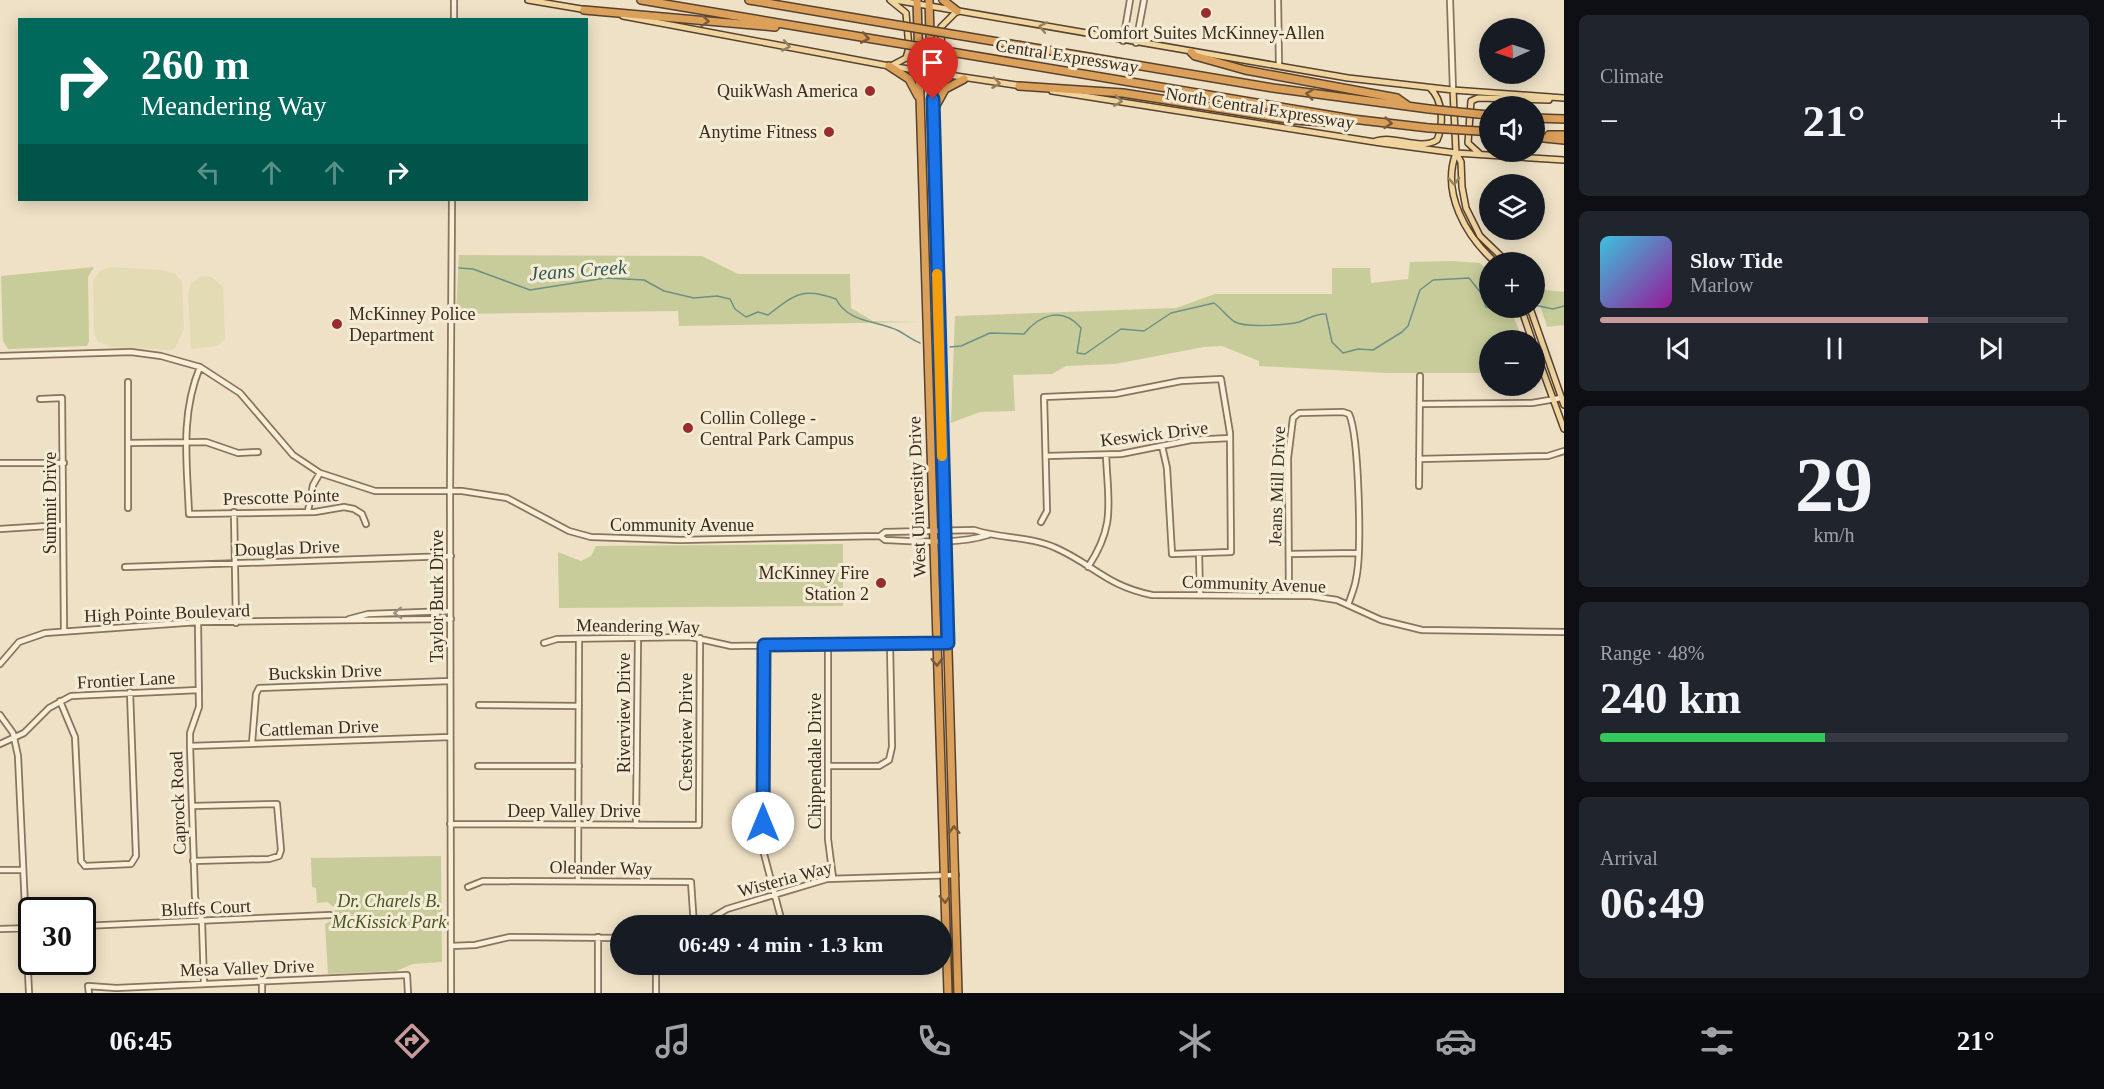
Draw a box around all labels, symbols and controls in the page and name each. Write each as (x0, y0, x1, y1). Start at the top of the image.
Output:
marker: Comfort Suites McKinney-Allen (1199, 6, 1213, 20)
one-way arrow (700, 14, 709, 27)
north arrow (1479, 18, 1545, 84)
map controls (1479, 18, 1545, 396)
one-way arrow (1038, 21, 1048, 34)
place label: Comfort Suites McKinney-Allen (1088, 23, 1324, 43)
one-way arrow (859, 31, 869, 44)
street label: Central Expressway (994, 35, 1140, 77)
pin (907, 37, 958, 99)
one-way arrow (781, 39, 791, 52)
icon: right (42, 42, 120, 120)
text: 260 m (141, 42, 250, 88)
icon: arrive (916, 46, 949, 79)
text: Climate (1600, 65, 1663, 87)
one-way arrow (991, 76, 1001, 89)
place label: QuikWash America (717, 81, 858, 101)
street label: North Central Expressway (1164, 83, 1356, 133)
marker: QuikWash America (863, 84, 877, 98)
one-way arrow (1305, 88, 1314, 100)
text: Meandering Way (141, 91, 327, 121)
one-way arrow (1114, 95, 1123, 107)
button: sound (1479, 96, 1545, 162)
text: 21° (1803, 96, 1866, 146)
text: − (1600, 103, 1619, 139)
text: + (2049, 103, 2068, 139)
one-way arrow (1384, 116, 1393, 129)
place label: Anytime Fitness (698, 122, 817, 142)
marker: Anytime Fitness (822, 125, 836, 139)
icon: left (192, 156, 225, 189)
icon: ahead (255, 156, 288, 189)
icon: ahead (318, 156, 351, 189)
icon: right (381, 156, 414, 189)
button: layers (1479, 174, 1545, 240)
one-way arrow (1447, 176, 1460, 185)
text: Slow Tide (1690, 248, 1783, 273)
button: + (1479, 252, 1545, 318)
water label: Jeans Creek (529, 256, 629, 284)
text: Marlow (1690, 274, 1753, 296)
place label: McKinney Police Department (349, 304, 475, 345)
marker: McKinney Police Department (330, 317, 344, 331)
button: − (1479, 330, 1545, 396)
icon: previous (1662, 332, 1695, 365)
icon: pause (1818, 332, 1851, 365)
icon: next (1974, 332, 2007, 365)
place label: Collin College - Central Park Campus (700, 408, 854, 449)
street label: West University Drive (904, 416, 930, 578)
street label: Keswick Drive (1099, 417, 1209, 451)
marker: Collin College - Central Park Campus (681, 421, 695, 435)
street label: Jeans Mill Drive (1265, 426, 1289, 546)
text: 29 (1795, 441, 1873, 528)
street label: Summit Drive (40, 452, 60, 554)
street label: Prescotte Pointe (222, 485, 340, 509)
street label: Community Avenue (610, 515, 754, 535)
text: km/h (1813, 524, 1855, 546)
street label: Taylor Burk Drive (427, 530, 447, 662)
street label: Douglas Drive (234, 536, 340, 560)
place label: McKinney Fire Station 2 (759, 563, 869, 604)
street label: Community Avenue (1182, 571, 1326, 597)
marker: McKinney Fire Station 2 (874, 576, 888, 590)
street label: High Pointe Boulevard (84, 600, 250, 626)
one-way arrow (394, 607, 403, 620)
street label: Meandering Way (576, 615, 700, 637)
text: Range · 48% (1600, 642, 1704, 664)
street label: Riverview Drive (614, 653, 634, 773)
one-way arrow (931, 657, 944, 666)
street label: Buckskin Drive (268, 660, 382, 684)
street label: Frontier Lane (76, 667, 176, 693)
street label: Crestview Drive (676, 673, 696, 791)
text: 240 km (1600, 673, 1741, 723)
street label: Chippendale Drive (805, 693, 825, 829)
street label: Cattleman Drive (259, 716, 379, 740)
street label: Caprock Road (166, 751, 190, 855)
position arrow (731, 791, 795, 855)
street label: Deep Valley Drive (507, 801, 641, 821)
one-way arrow (948, 825, 961, 834)
text: Arrival (1600, 847, 1658, 869)
street label: Oleander Way (549, 857, 653, 879)
street label: Wisteria Way (736, 857, 834, 901)
text: 06:49 (1600, 878, 1705, 928)
park label: Dr. Charels B. McKissick Park (331, 891, 447, 932)
one-way arrow (939, 894, 951, 903)
street label: Bluffs Court (160, 896, 252, 920)
speed limit sign: 30 (18, 897, 96, 975)
text: 06:49 · 4 min · 1.3 km (679, 932, 883, 957)
street label: Mesa Valley Drive (179, 956, 315, 980)
icon: directions (391, 1020, 433, 1062)
icon: music (652, 1020, 694, 1062)
icon: phone (913, 1020, 955, 1062)
icon: climate (1174, 1020, 1216, 1062)
icon: car (1435, 1020, 1477, 1062)
icon: filters (1696, 1020, 1738, 1062)
text: 06:45 (109, 1026, 172, 1056)
text: 21° (1957, 1026, 1994, 1056)

